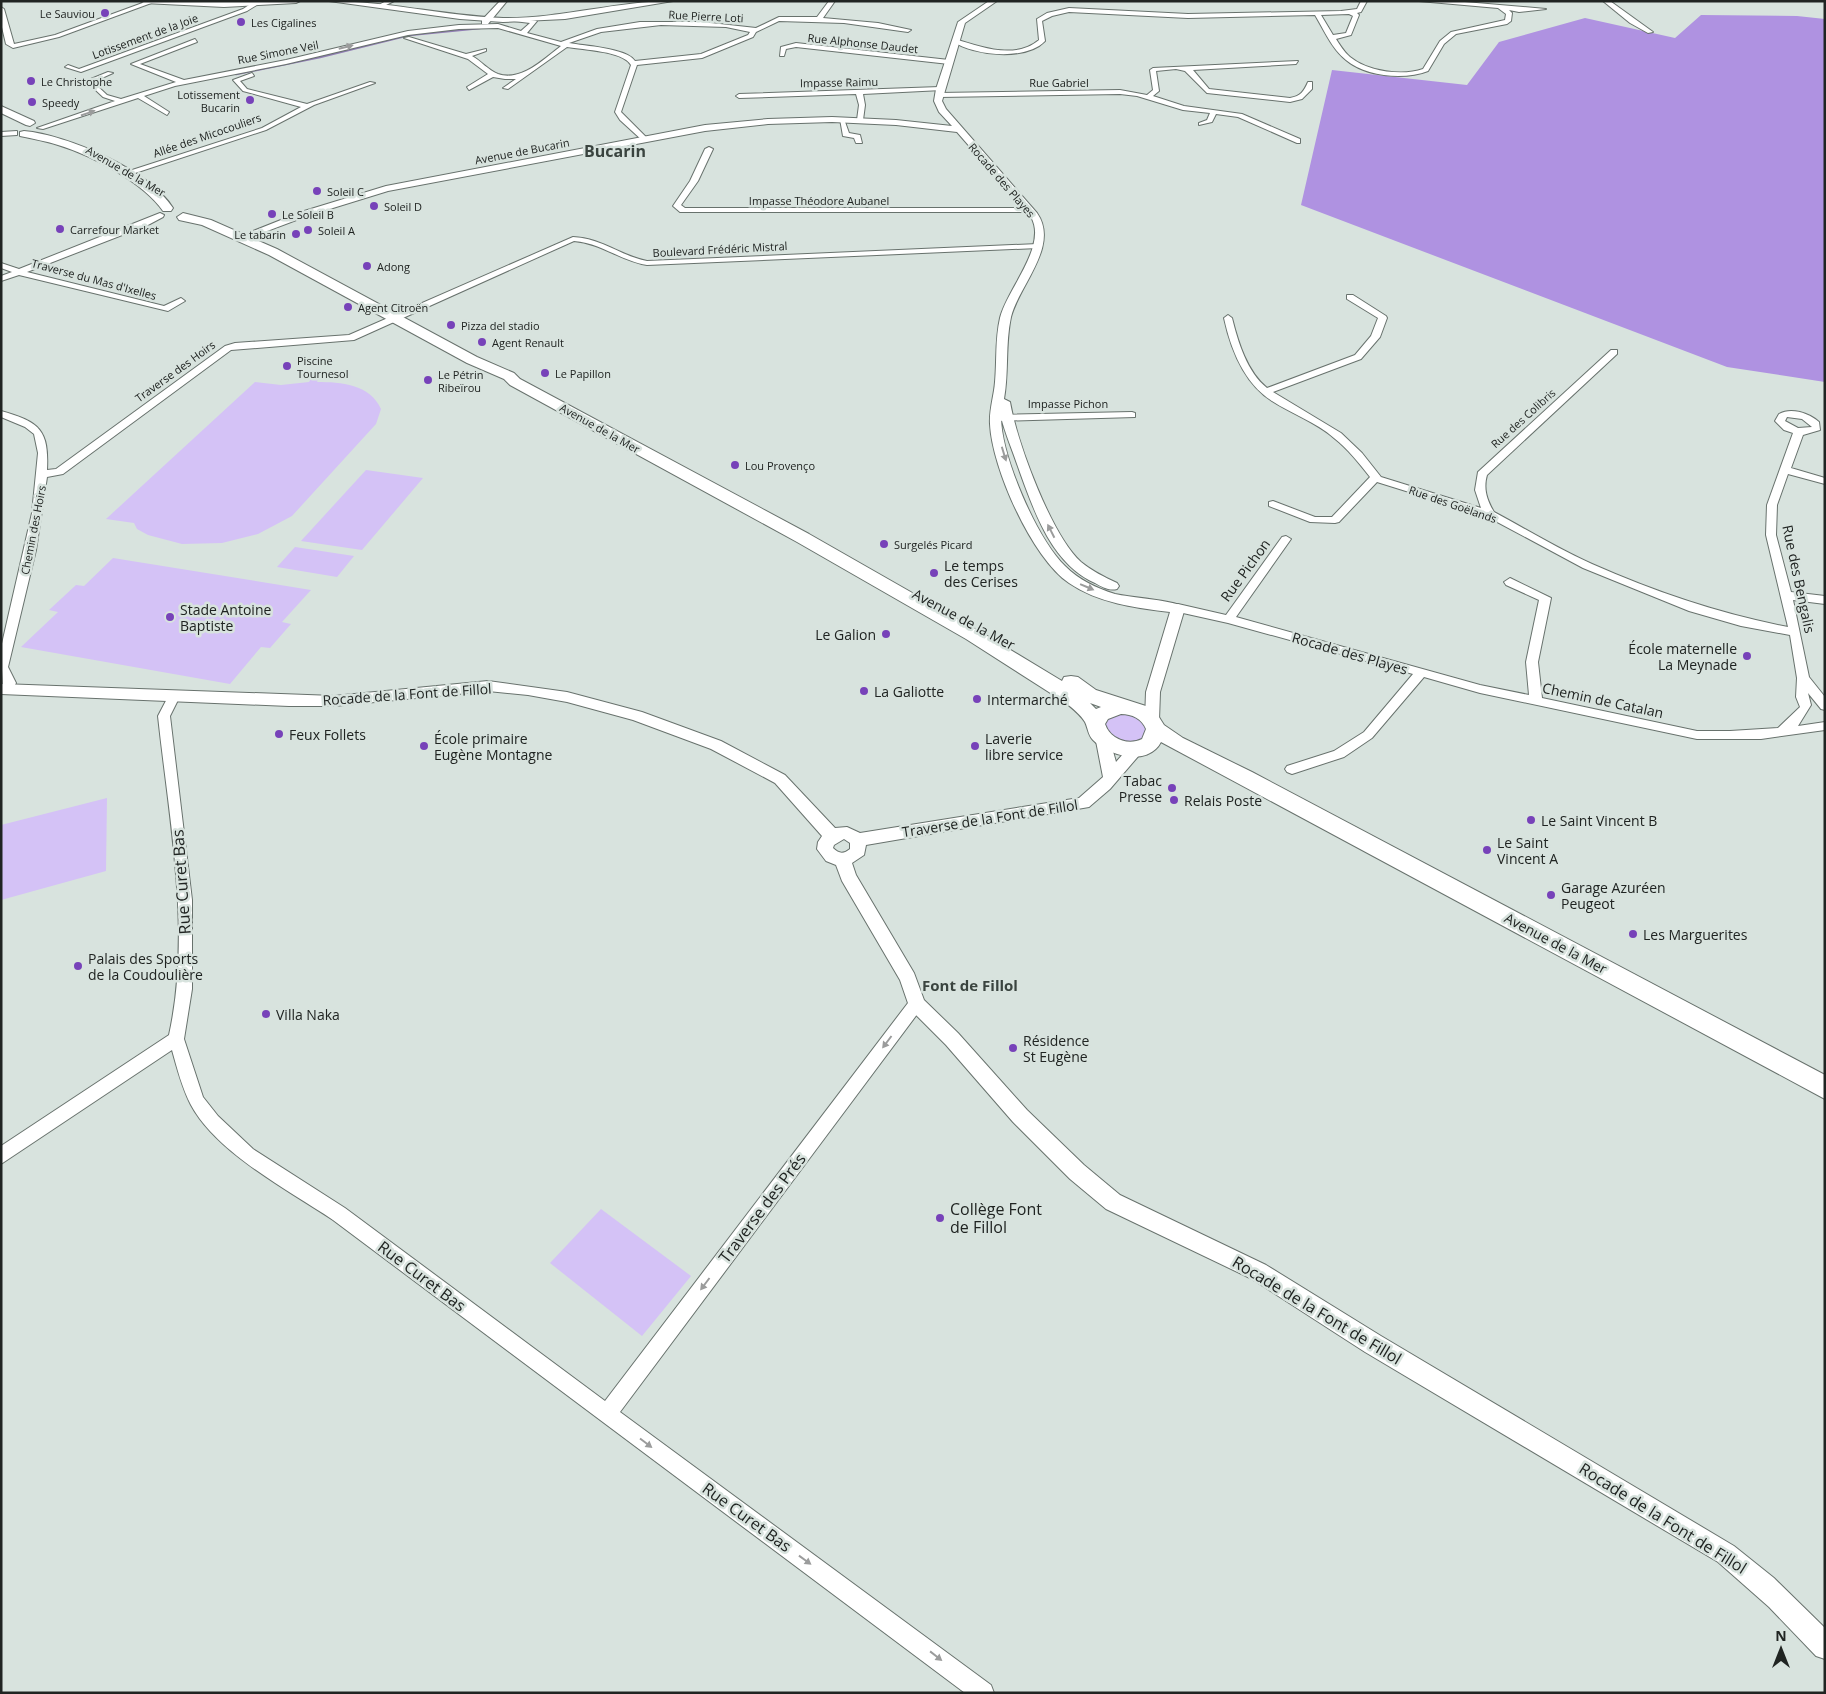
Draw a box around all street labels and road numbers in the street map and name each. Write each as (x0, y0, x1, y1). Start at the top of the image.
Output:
street label: Rue Pierre Loti (668, 7, 744, 25)
street label: Lotissement de la Joie (90, 10, 200, 62)
street label: Rue Alphonse Daudet (807, 30, 919, 56)
street label: Rue Simone Veil (236, 37, 320, 67)
street label: Impasse Raimu (800, 74, 878, 90)
street label: Rue Gabriel (1029, 75, 1089, 90)
street label: Allée des Micocouliers (151, 109, 263, 161)
street label: Avenue de Bucarin (473, 134, 571, 168)
street label: Rocade des Playes (966, 140, 1038, 220)
street label: Avenue de la Mer (84, 142, 169, 200)
street label: Impasse Théodore Aubanel (749, 193, 889, 208)
street label: Boulevard Frédéric Mistral (652, 238, 788, 260)
street label: Traverse du Mas d'Ixelles (30, 255, 158, 303)
street label: Traverse des Hoirs (132, 337, 218, 405)
street label: Rue des Colibris (1488, 385, 1558, 451)
street label: Impasse Pichon (1028, 396, 1108, 411)
street label: Avenue de la Mer (557, 400, 643, 456)
street label: Rue des Goëlands (1407, 482, 1499, 526)
street label: Chemin des Hoirs (17, 484, 49, 576)
street label: Rue des Bengalis (1778, 523, 1820, 635)
street label: Rue Pichon (1216, 535, 1274, 605)
street label: Avenue de la Mer (909, 584, 1019, 654)
street label: Rocade des Playes (1290, 627, 1410, 679)
street label: Chemin de Catalan (1541, 678, 1665, 722)
street label: Rocade de la Font de Fillol (322, 679, 492, 709)
street label: Traverse de la Font de Fillol (901, 795, 1079, 841)
street label: Rue Curet Bas (166, 829, 196, 935)
street label: Avenue de la Mer (1501, 908, 1611, 978)
street label: Traverse des Prés (714, 1149, 810, 1267)
street label: Rue Curet Bas (373, 1236, 471, 1316)
street label: Rocade de la Font de Fillol (1228, 1251, 1406, 1369)
street label: Rocade de la Font de Fillol (1575, 1457, 1751, 1579)
street label: Rue Curet Bas (698, 1477, 796, 1557)

